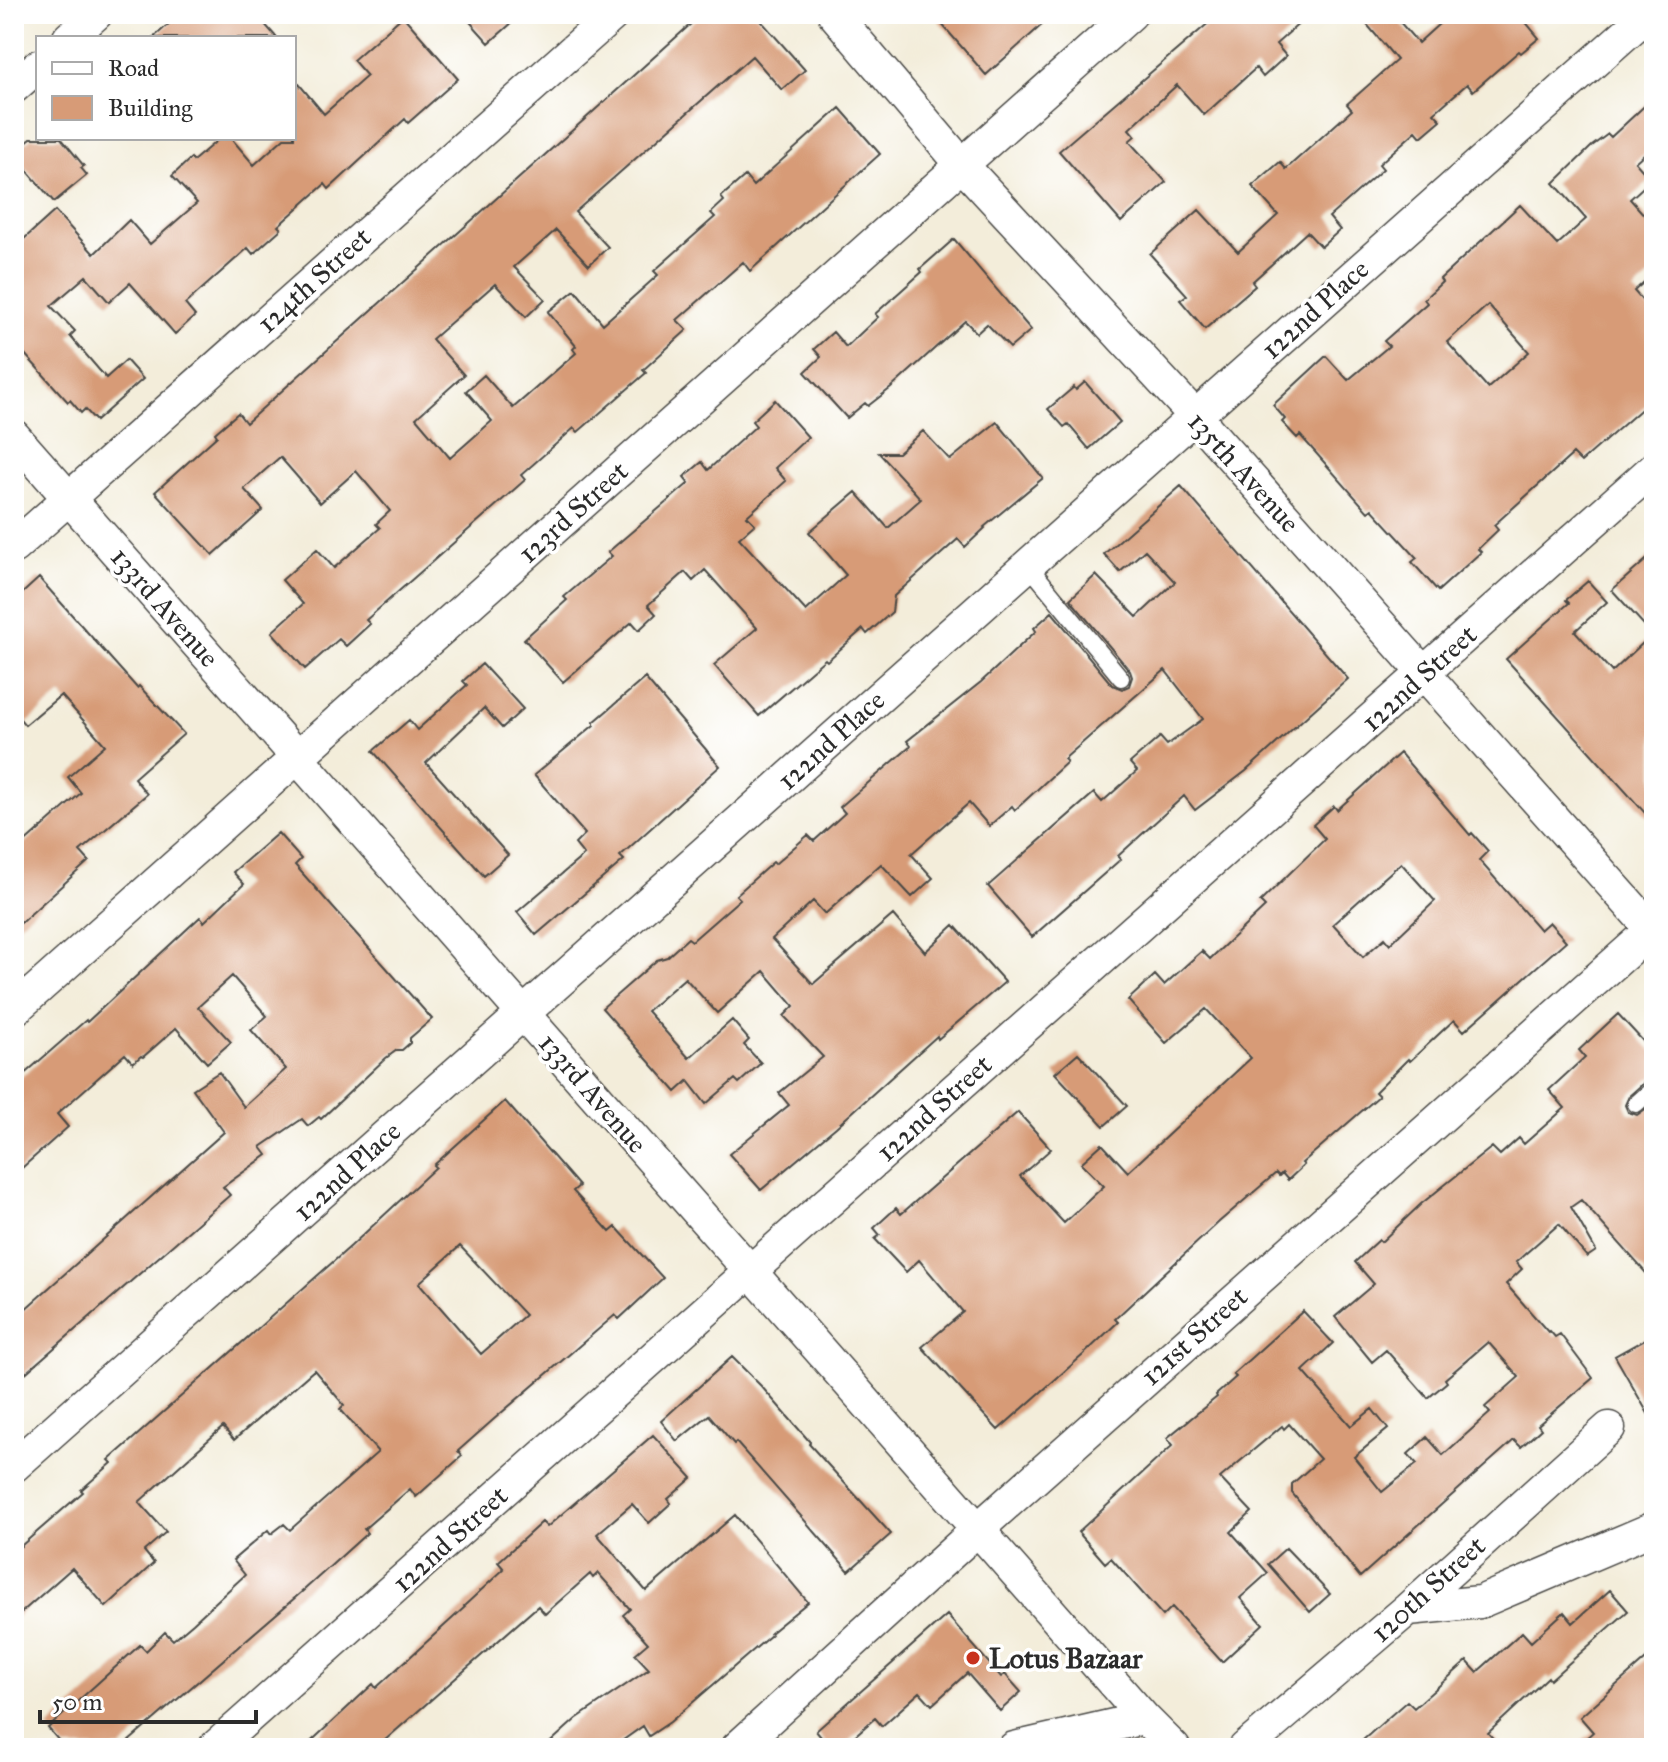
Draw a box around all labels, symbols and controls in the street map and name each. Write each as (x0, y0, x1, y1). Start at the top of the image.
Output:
legend (36, 36, 296, 140)
text: Road (108, 53, 159, 83)
text: Building (108, 93, 193, 123)
street label: 124th Street (250, 220, 378, 340)
street label: 122nd Place (1254, 252, 1376, 366)
street label: 135th Avenue (1181, 404, 1307, 540)
street label: 123rd Street (511, 453, 635, 571)
street label: 133rd Avenue (103, 540, 227, 674)
street label: 122nd Street (1354, 617, 1484, 739)
street label: 122nd Place (770, 683, 892, 797)
street label: 133rd Avenue (531, 1026, 655, 1160)
street label: 122nd Street (869, 1047, 999, 1169)
street label: 122nd Place (286, 1114, 408, 1228)
street label: 121st Street (1133, 1279, 1255, 1393)
street label: 122nd Street (385, 1478, 515, 1600)
street label: 120th Street (1363, 1528, 1493, 1650)
place label: Lotus Bazaar (989, 1641, 1143, 1676)
marker: Lotus Bazaar (964, 1649, 982, 1667)
scale bar (40, 1674, 256, 1724)
text: 50 m (52, 1687, 102, 1717)

